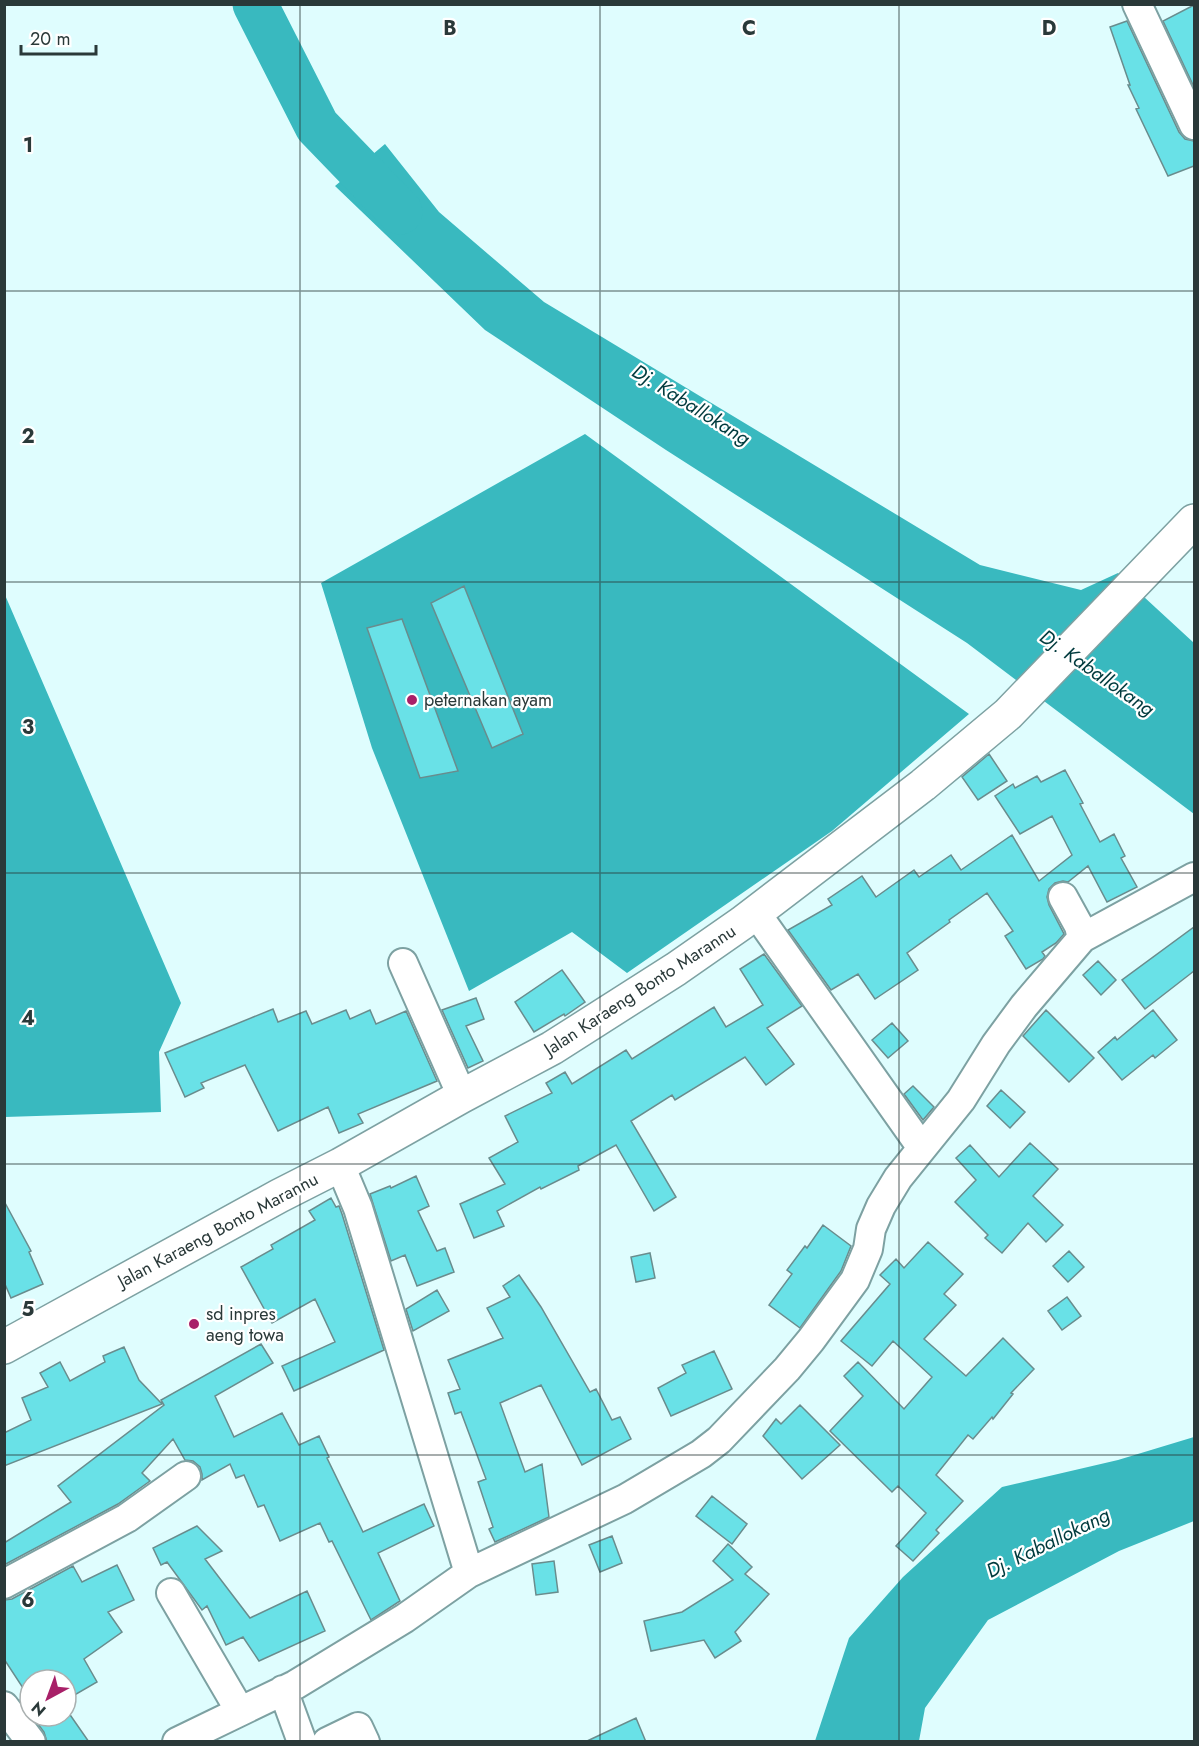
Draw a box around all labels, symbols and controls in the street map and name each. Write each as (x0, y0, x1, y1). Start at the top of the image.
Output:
text: B (443, 14, 457, 43)
text: C (742, 14, 756, 43)
text: D (1042, 14, 1056, 43)
scale bar (21, 18, 96, 56)
text: 20 m (30, 26, 70, 52)
text: 1 (23, 131, 33, 160)
water label: Dj. Kaballokang (626, 357, 756, 453)
text: 2 (21, 422, 35, 451)
water label: Dj. Kaballokang (1034, 623, 1160, 723)
place label: peternakan ayam (424, 687, 552, 713)
marker: peternakan ayam (405, 693, 419, 707)
text: 3 (22, 713, 34, 742)
street label: Jalan Karaeng Bonto Marannu (537, 918, 741, 1063)
text: 4 (21, 1004, 35, 1033)
street label: Jalan Karaeng Bonto Marannu (111, 1166, 323, 1295)
text: 5 (22, 1295, 35, 1324)
place label: sd inpres aeng towa (206, 1301, 284, 1348)
marker: sd inpres aeng towa (187, 1317, 201, 1331)
water label: Dj. Kaballokang (981, 1501, 1115, 1585)
text: 6 (21, 1586, 35, 1615)
north arrow (18, 1668, 78, 1728)
text: N (26, 1696, 51, 1722)

